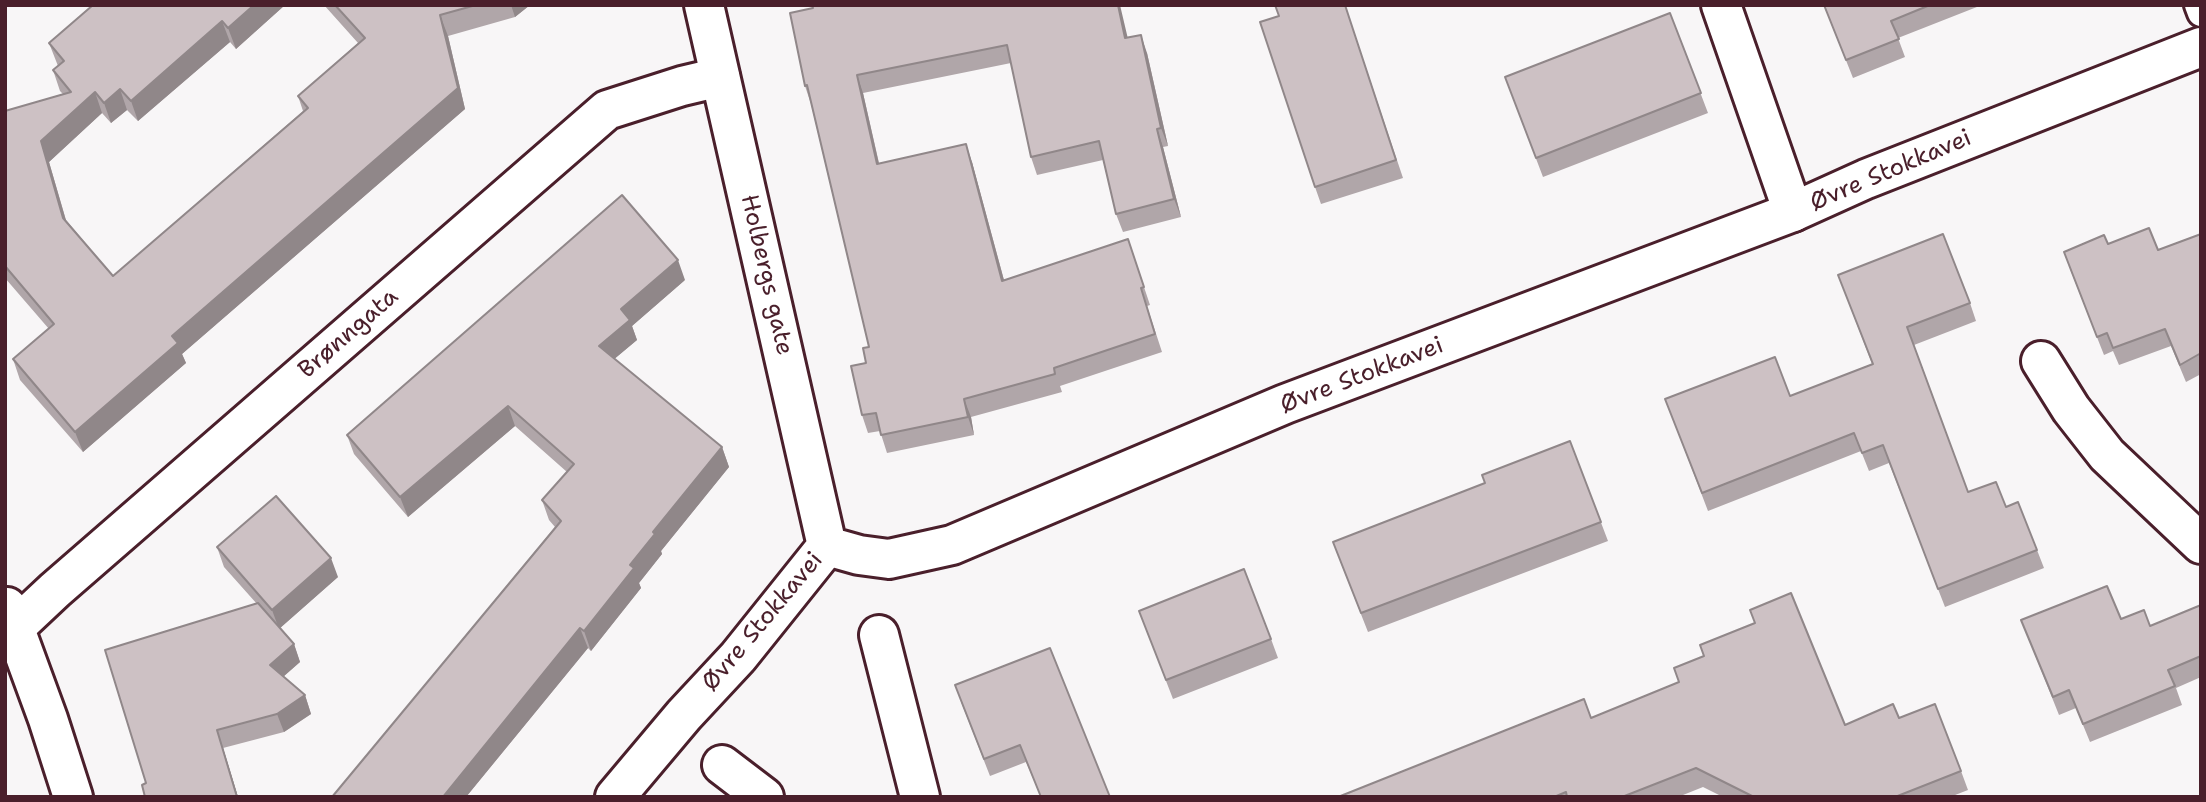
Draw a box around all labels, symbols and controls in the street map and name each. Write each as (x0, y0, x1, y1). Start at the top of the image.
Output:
street label: Øvre Stokkavei (1806, 124, 1976, 218)
street label: Holbergs gate (734, 192, 798, 358)
street label: Brønngata (293, 283, 405, 385)
street label: Øvre Stokkavei (1276, 332, 1448, 420)
street label: Øvre Stokkavei (697, 547, 829, 697)

